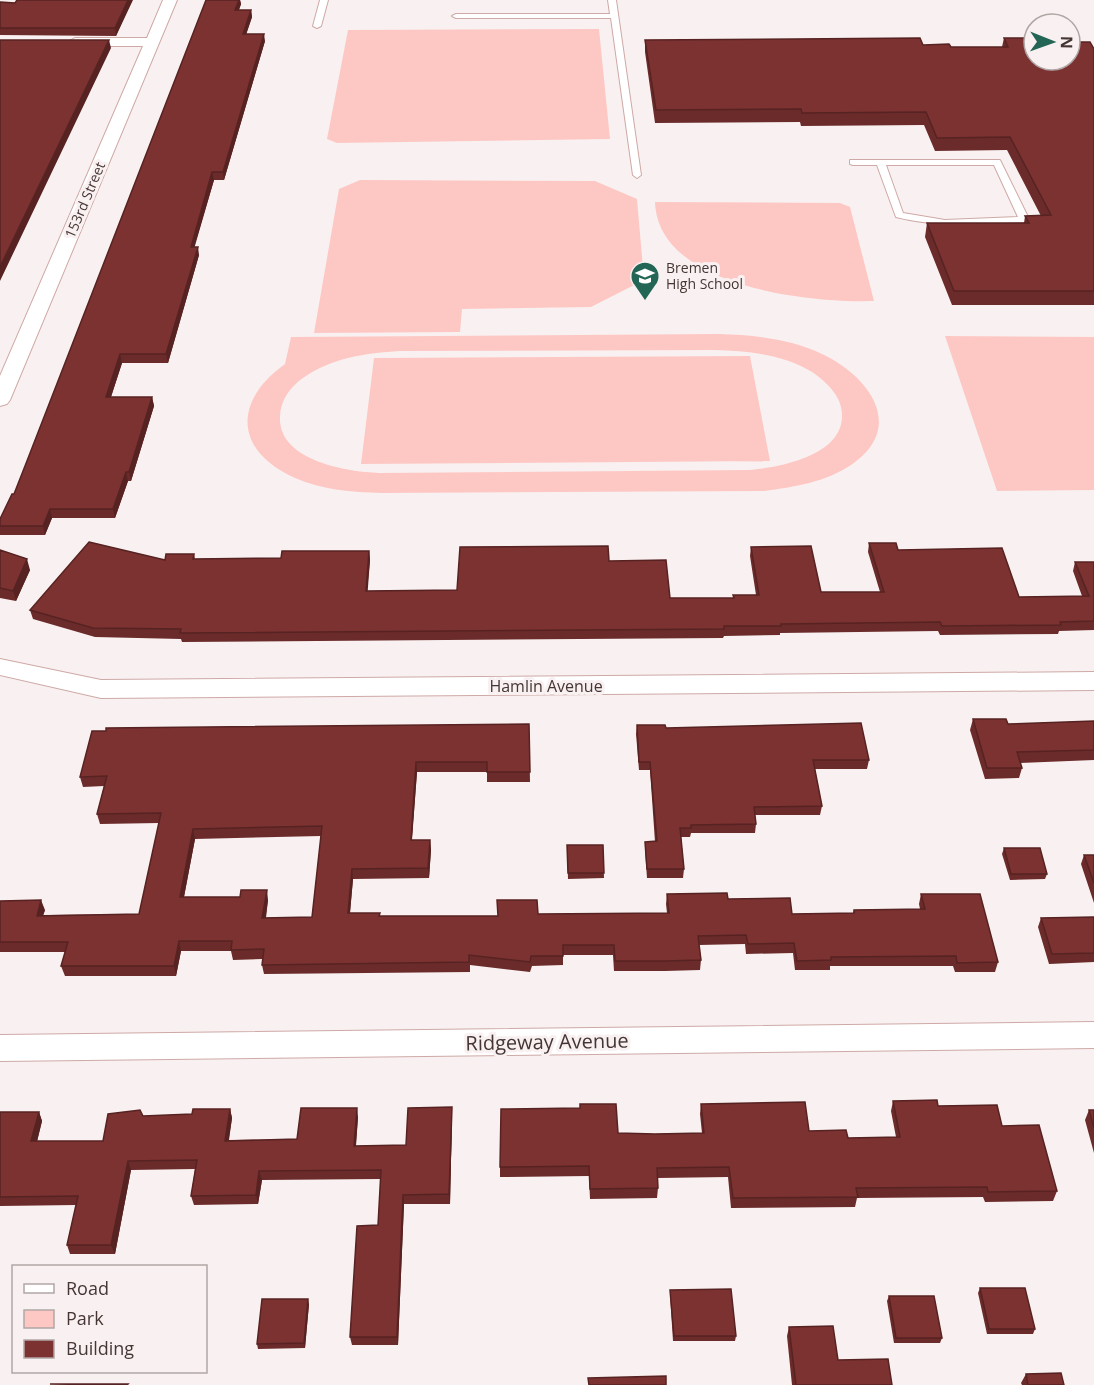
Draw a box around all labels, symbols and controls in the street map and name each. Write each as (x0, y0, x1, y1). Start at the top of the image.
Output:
north arrow (1022, 12, 1082, 72)
text: N (1056, 36, 1078, 49)
street label: 153rd Street (60, 159, 109, 241)
place label: Bremen High School (666, 258, 743, 293)
school or university icon: Bremen High School (629, 260, 661, 302)
street label: Hamlin Avenue (489, 675, 603, 697)
street label: Ridgeway Avenue (465, 1027, 629, 1056)
legend (12, 1265, 207, 1373)
text: Road (66, 1276, 109, 1300)
text: Park (66, 1306, 104, 1330)
text: Building (66, 1336, 134, 1360)

